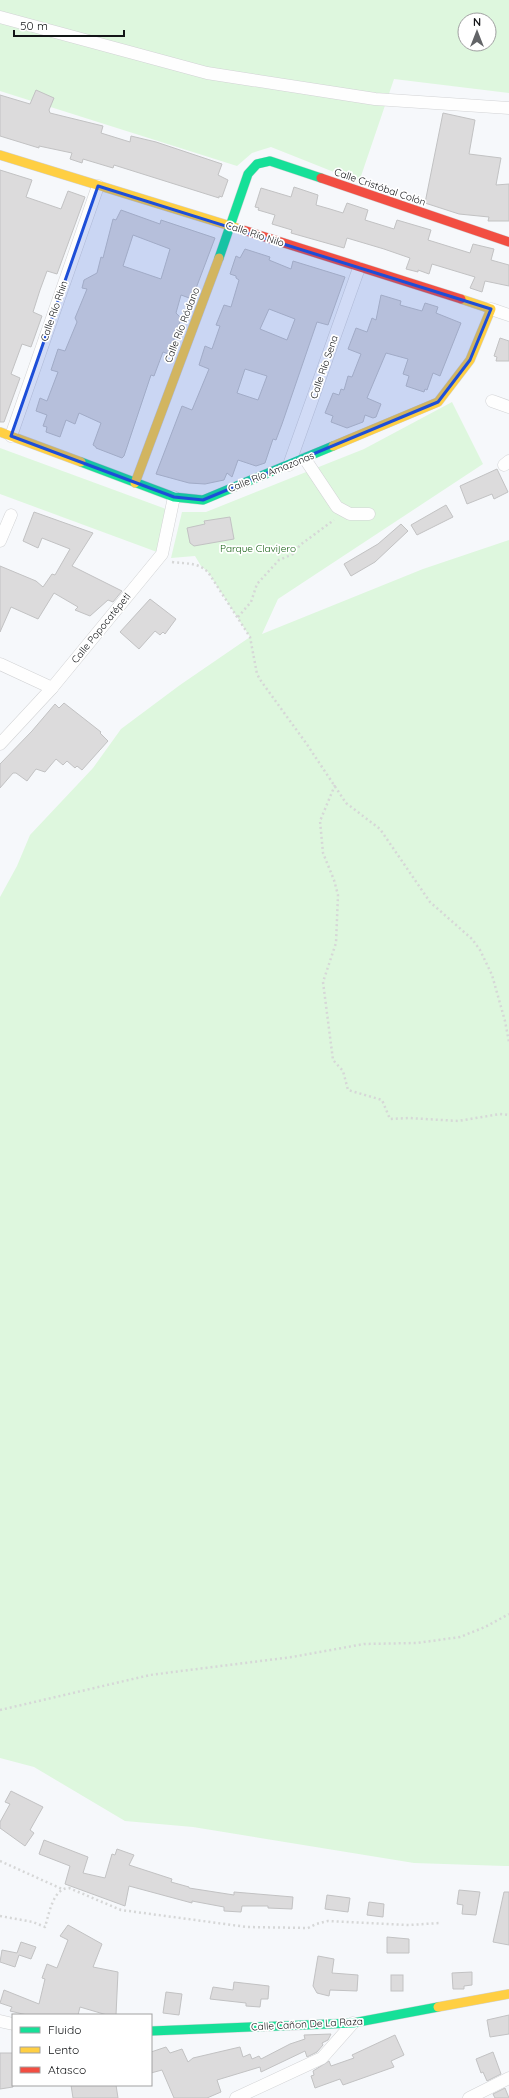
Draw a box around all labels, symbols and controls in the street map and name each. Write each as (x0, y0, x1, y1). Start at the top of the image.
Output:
scale bar (14, 12, 124, 38)
north arrow (457, 12, 497, 52)
text: N (473, 15, 481, 29)
text: 50 m (20, 18, 48, 33)
street label: Calle Cristóbal Colón (333, 165, 427, 209)
street label: Calle Río Nilo (224, 218, 286, 250)
street label: Calle Río Rhin (38, 279, 70, 343)
street label: Calle Río Ródano (162, 285, 202, 365)
street label: Calle Río Sena (307, 334, 341, 400)
street label: Calle Río Amazonas (226, 449, 316, 495)
park label: Parque Clavijero (220, 542, 296, 555)
street label: Calle Popocatépetl (69, 590, 133, 666)
legend (12, 2014, 152, 2086)
street label: Calle Cañon De La Raza (251, 2015, 363, 2033)
text: Fluido (48, 2022, 81, 2037)
text: Lento (48, 2042, 79, 2057)
text: Atasco (48, 2062, 86, 2077)

